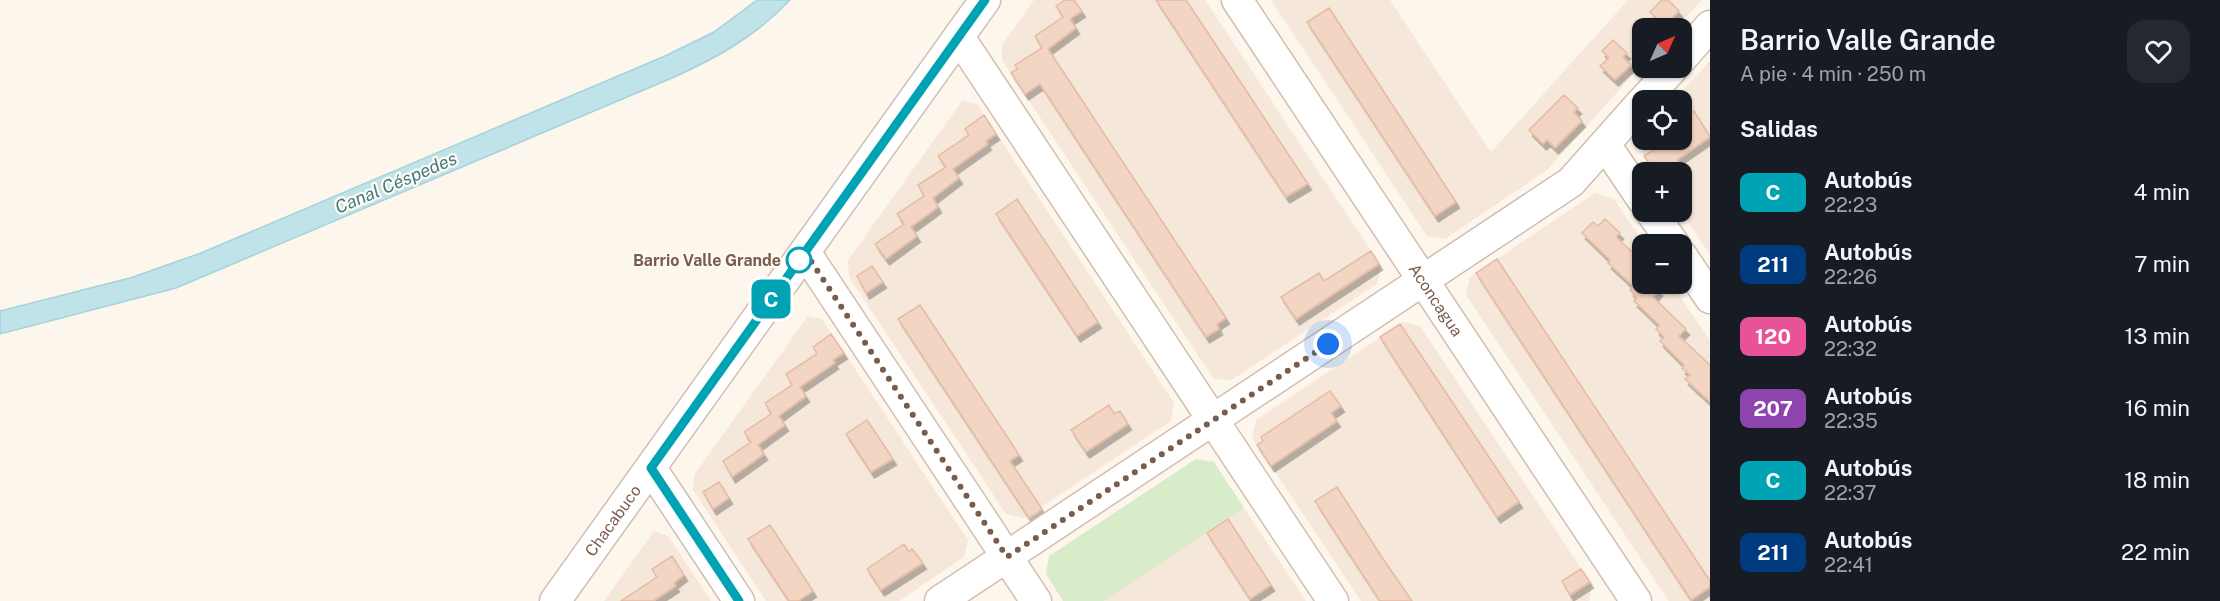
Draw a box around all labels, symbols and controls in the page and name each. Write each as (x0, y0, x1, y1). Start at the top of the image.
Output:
north arrow (1632, 18, 1692, 78)
map controls (1632, 18, 1692, 294)
button: heart (2127, 20, 2190, 83)
text: Barrio Valle Grande (1740, 23, 1996, 56)
text: A pie · 4 min · 250 m (1740, 62, 1926, 86)
button: locate (1632, 90, 1692, 150)
text: Salidas (1740, 116, 1818, 142)
water label: Canal Céspedes (332, 147, 460, 218)
button: + (1632, 162, 1692, 222)
text: Autobús (1824, 167, 1912, 193)
text: 4 min (2134, 179, 2190, 205)
text: C (1765, 180, 1781, 205)
text: 22:23 (1824, 193, 1877, 217)
button: − (1632, 234, 1692, 294)
text: Autobús (1824, 239, 1912, 265)
marker: Barrio Valle Grande (786, 247, 812, 273)
place label: Barrio Valle Grande (633, 251, 781, 270)
text: 7 min (2134, 251, 2190, 277)
text: 211 (1757, 252, 1789, 277)
street label: Aconcagua (1405, 260, 1467, 340)
text: 22:26 (1824, 265, 1877, 289)
line badge: C (752, 280, 790, 318)
text: C (763, 287, 779, 312)
text: Autobús (1824, 311, 1912, 337)
text: 13 min (2125, 323, 2190, 349)
text: 120 (1755, 324, 1791, 349)
your location (1313, 329, 1343, 359)
text: 22:32 (1824, 337, 1877, 361)
text: Autobús (1824, 383, 1912, 409)
text: 16 min (2125, 395, 2190, 421)
text: 207 (1753, 396, 1793, 421)
text: 22:35 (1824, 409, 1878, 433)
text: Autobús (1824, 455, 1912, 481)
text: 18 min (2124, 467, 2190, 493)
text: C (1765, 468, 1781, 493)
street label: Chacabuco (581, 481, 645, 560)
text: 22:37 (1824, 481, 1877, 505)
text: Autobús (1824, 527, 1912, 553)
text: 22 min (2121, 539, 2190, 565)
text: 211 (1757, 540, 1789, 565)
text: 22:41 (1824, 553, 1873, 577)

